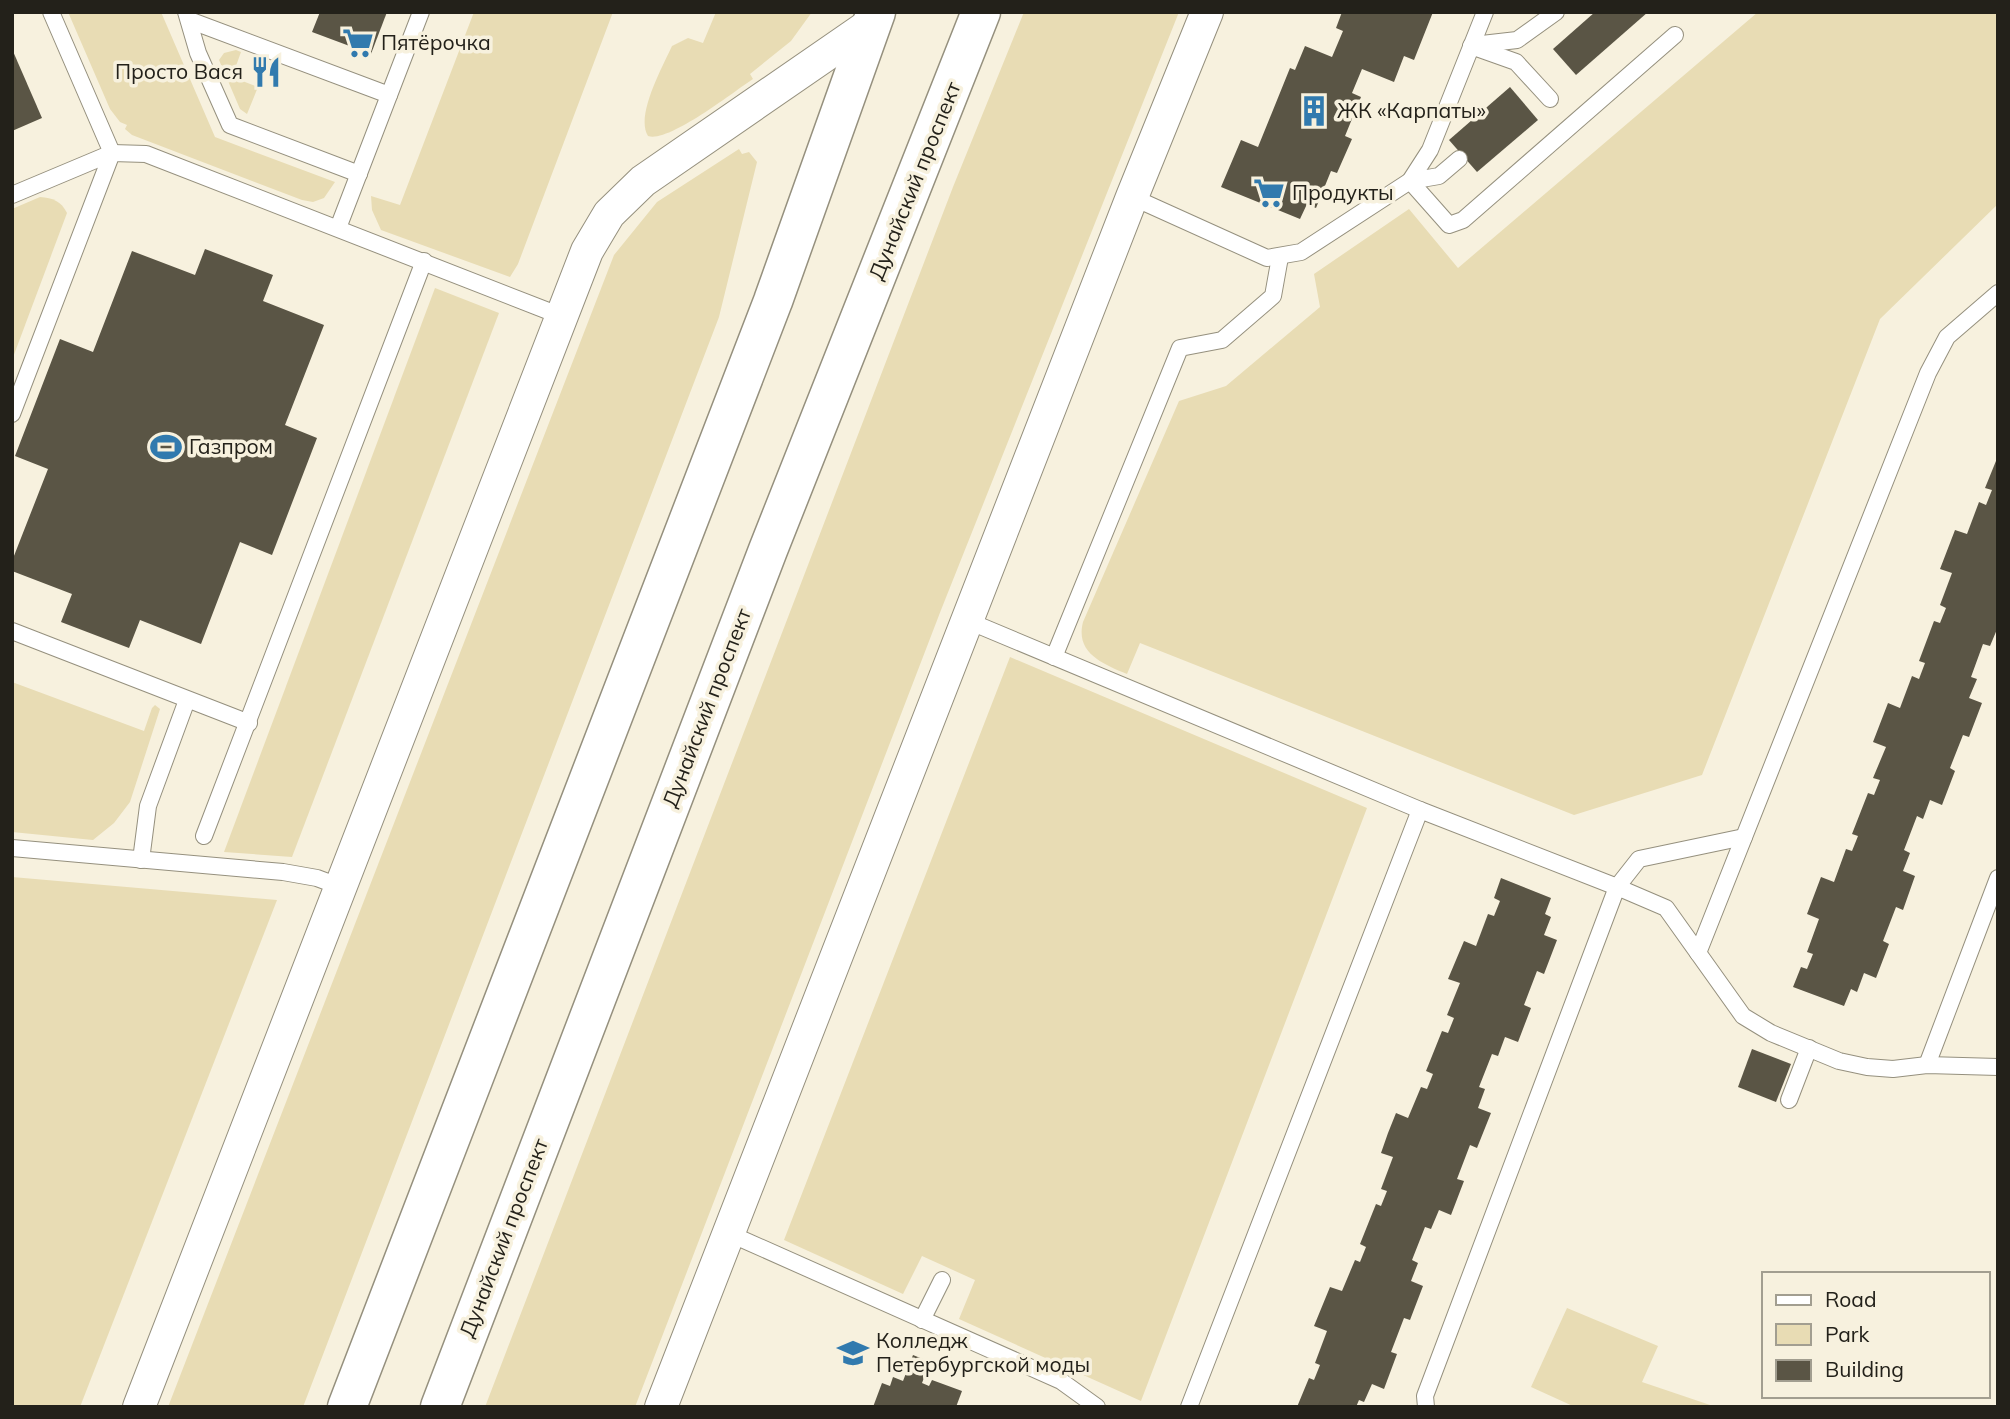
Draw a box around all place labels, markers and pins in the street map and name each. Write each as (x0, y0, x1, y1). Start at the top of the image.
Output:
supermarket icon: Пятёрочка (341, 26, 375, 60)
place label: Пятёрочка (381, 29, 491, 55)
restaurant icon: Просто Вася (249, 55, 283, 89)
place label: Просто Вася (115, 58, 243, 84)
building icon: ЖК «Карпаты» (1297, 94, 1331, 128)
place label: ЖК «Карпаты» (1337, 97, 1486, 123)
supermarket icon: Продукты (1252, 176, 1286, 210)
place label: Продукты (1292, 179, 1394, 205)
sports icon: Газпром (149, 430, 183, 464)
place label: Газпром (189, 433, 273, 459)
place label: Колледж Петербургской моды (876, 1327, 1090, 1377)
school or university icon: Колледж Петербургской моды (836, 1336, 870, 1370)

